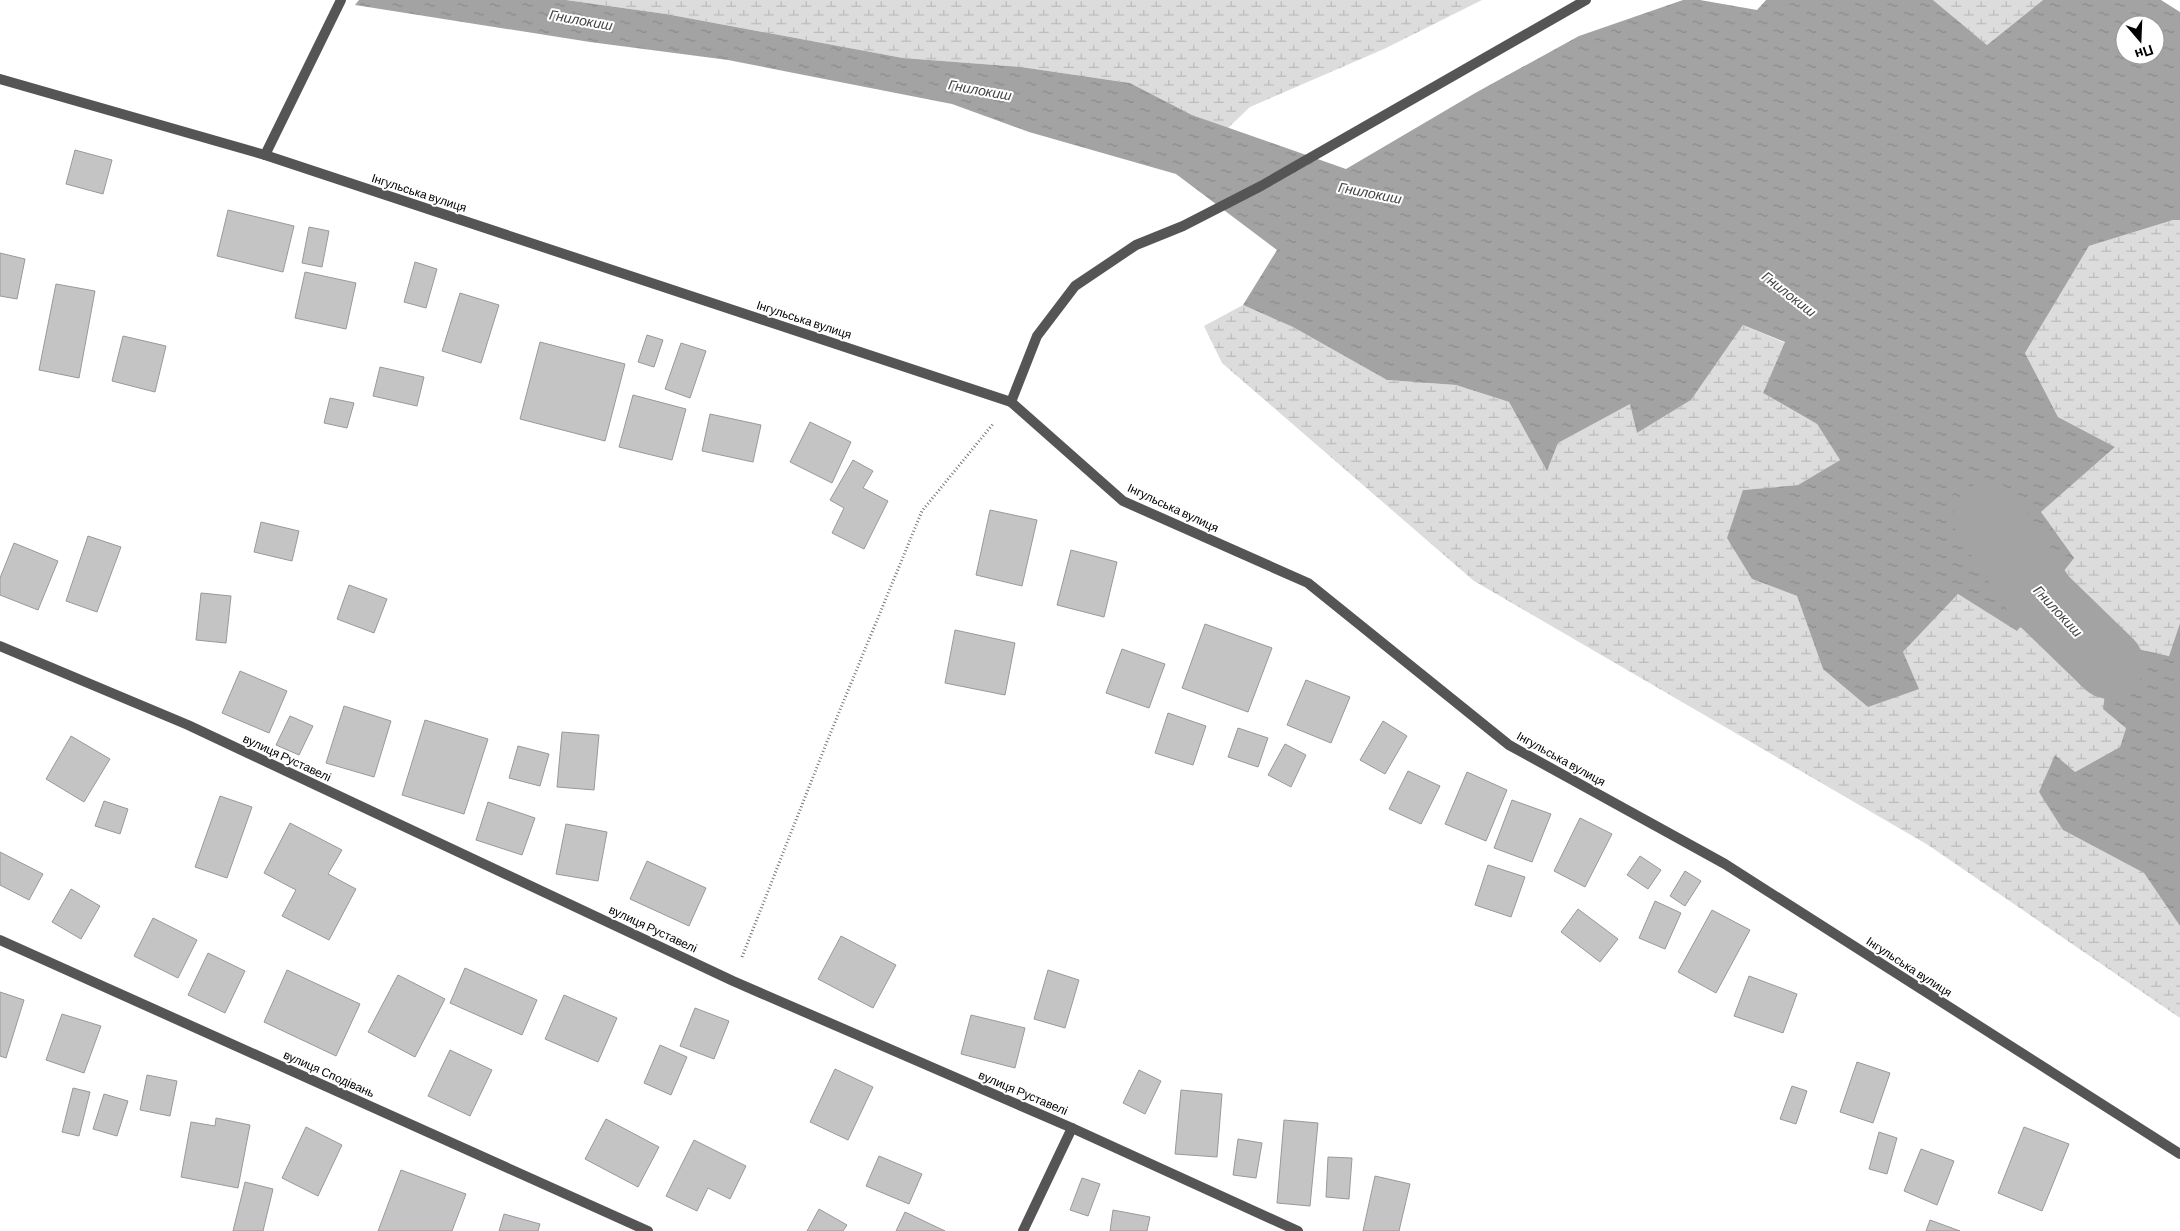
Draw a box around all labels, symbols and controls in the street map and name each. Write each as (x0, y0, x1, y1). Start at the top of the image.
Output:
water label: Гнилокиш (548, 6, 615, 34)
north arrow (2115, 15, 2165, 65)
text: Пн (2133, 42, 2156, 64)
water label: Гнилокиш (947, 76, 1014, 104)
street label: Інгульська вулиця (370, 170, 469, 215)
water label: Гнилокиш (1337, 178, 1404, 207)
water label: Гнилокиш (1759, 267, 1820, 320)
street label: Інгульська вулиця (755, 297, 854, 342)
street label: Інгульська вулиця (1125, 480, 1221, 535)
water label: Гнилокиш (2030, 581, 2087, 640)
street label: Інгульська вулиця (1514, 728, 1608, 789)
street label: вулиця Руставелі (241, 731, 334, 785)
street label: вулиця Руставелі (607, 902, 700, 956)
street label: Інгульська вулиця (1864, 933, 1955, 1000)
street label: вулиця Сподівань (281, 1047, 377, 1100)
street label: вулиця Руставелі (976, 1067, 1070, 1118)

